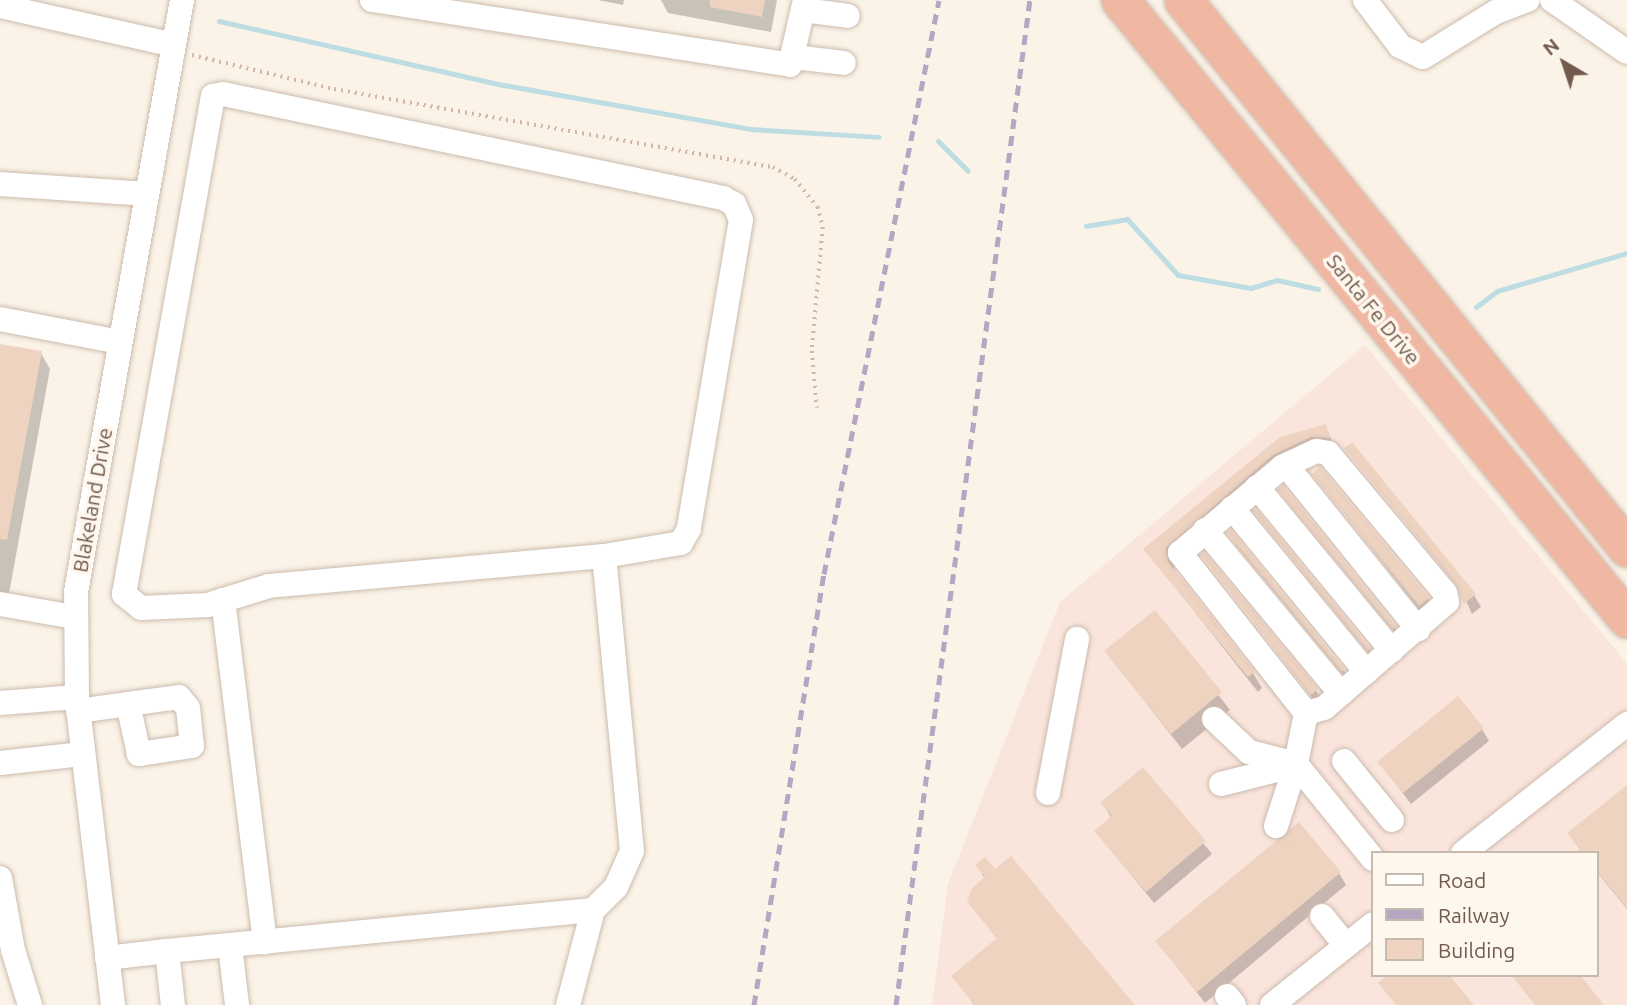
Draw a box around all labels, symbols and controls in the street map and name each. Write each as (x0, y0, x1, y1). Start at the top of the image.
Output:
north arrow (1529, 28, 1599, 98)
text: N (1538, 34, 1563, 60)
street label: Santa Fe Drive (1322, 249, 1426, 369)
street label: Blakeland Drive (67, 426, 117, 574)
legend (1372, 851, 1599, 977)
text: Road (1438, 868, 1486, 892)
text: Railway (1438, 903, 1510, 927)
text: Building (1438, 938, 1515, 962)

